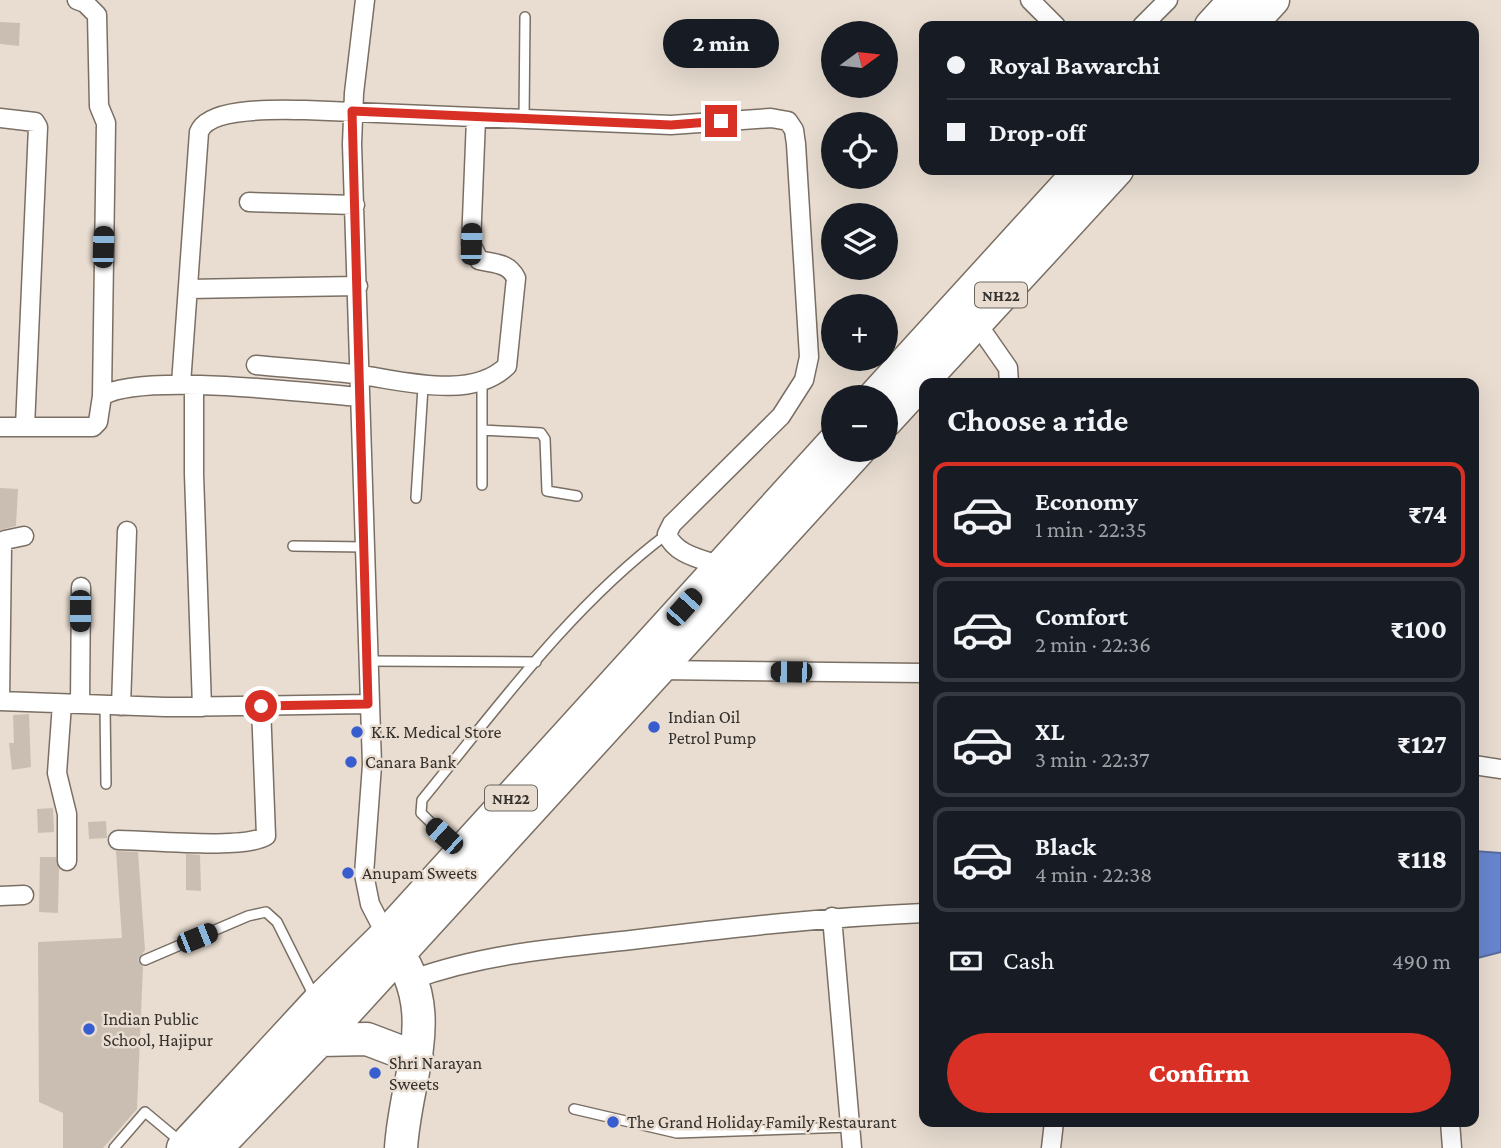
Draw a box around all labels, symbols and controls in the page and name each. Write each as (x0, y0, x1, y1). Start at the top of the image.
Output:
callout: 2 min (663, 19, 779, 68)
north arrow (821, 21, 898, 98)
map controls (821, 21, 898, 462)
text: 2 min (693, 30, 749, 56)
text: Royal Bawarchi (989, 51, 1160, 80)
route end (705, 105, 737, 137)
button: locate (821, 112, 898, 189)
text: Drop-off (989, 118, 1086, 147)
button: layers (821, 203, 898, 280)
car (460, 223, 483, 265)
car (92, 226, 115, 268)
road number: NH22 (975, 282, 1027, 308)
button: + (821, 294, 898, 371)
button: − (821, 385, 898, 462)
text: Choose a ride (947, 402, 1128, 438)
icon: car (951, 483, 1014, 546)
text: Economy (1035, 487, 1138, 516)
text: ₹74 (1408, 500, 1447, 529)
text: 1 min · 22:35 (1035, 516, 1147, 542)
car (663, 584, 706, 630)
car (70, 590, 91, 632)
icon: car (951, 598, 1014, 661)
text: Comfort (1035, 602, 1128, 631)
text: ₹100 (1390, 615, 1447, 644)
text: 2 min · 22:36 (1035, 631, 1151, 657)
car (770, 661, 813, 683)
route start (245, 690, 277, 722)
place label: Indian Oil Petrol Pump (668, 707, 756, 748)
icon: car (951, 713, 1014, 776)
text: XL (1035, 717, 1064, 746)
marker: Indian Oil Petrol Pump (646, 719, 662, 735)
place label: K.K. Medical Store (371, 722, 501, 742)
marker: K.K. Medical Store (349, 724, 365, 740)
text: ₹127 (1397, 730, 1447, 759)
text: 3 min · 22:37 (1035, 746, 1150, 772)
place label: Canara Bank (365, 752, 456, 772)
marker: Canara Bank (343, 754, 359, 770)
road number: NH22 (485, 786, 537, 810)
car (422, 814, 467, 858)
icon: car (951, 828, 1014, 891)
text: Black (1035, 832, 1096, 861)
text: ₹118 (1397, 845, 1447, 874)
text: 4 min · 22:38 (1035, 861, 1152, 887)
place label: Anupam Sweets (362, 863, 477, 883)
marker: Anupam Sweets (340, 865, 356, 881)
car (174, 920, 221, 956)
icon: cash (947, 942, 985, 980)
text: Cash (1003, 946, 1054, 975)
text: 490 m (1392, 948, 1451, 974)
place label: Indian Public School, Hajipur (103, 1009, 214, 1051)
marker: Indian Public School, Hajipur (81, 1021, 97, 1037)
button: Confirm (947, 1033, 1451, 1113)
place label: Shri Narayan Sweets (389, 1053, 482, 1094)
marker: Shri Narayan Sweets (367, 1065, 383, 1081)
place label: The Grand Holiday Family Restaurant (627, 1112, 898, 1132)
marker: The Grand Holiday Family Restaurant (605, 1114, 621, 1130)

